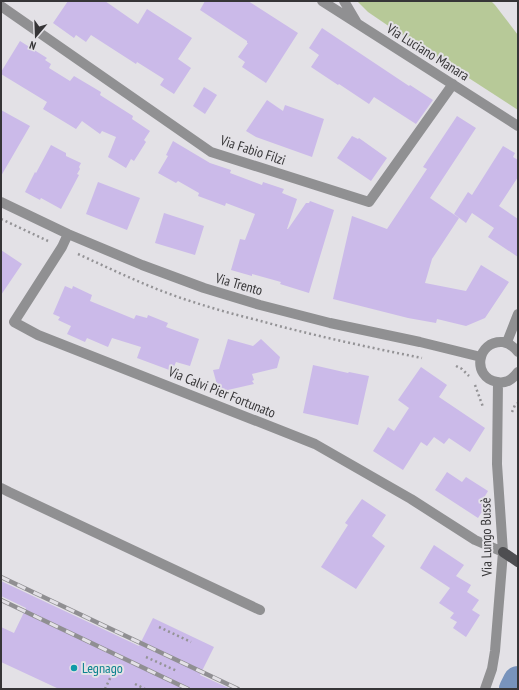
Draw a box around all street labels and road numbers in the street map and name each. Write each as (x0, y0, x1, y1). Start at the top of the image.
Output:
street label: Via Luciano Manara (382, 19, 473, 85)
street label: Via Fabio Filzi (217, 131, 288, 169)
street label: Via Trento (212, 268, 265, 299)
street label: Via Calvi Pier Fortunato (165, 362, 278, 422)
street label: Via Lungo Bussè (476, 497, 496, 578)

